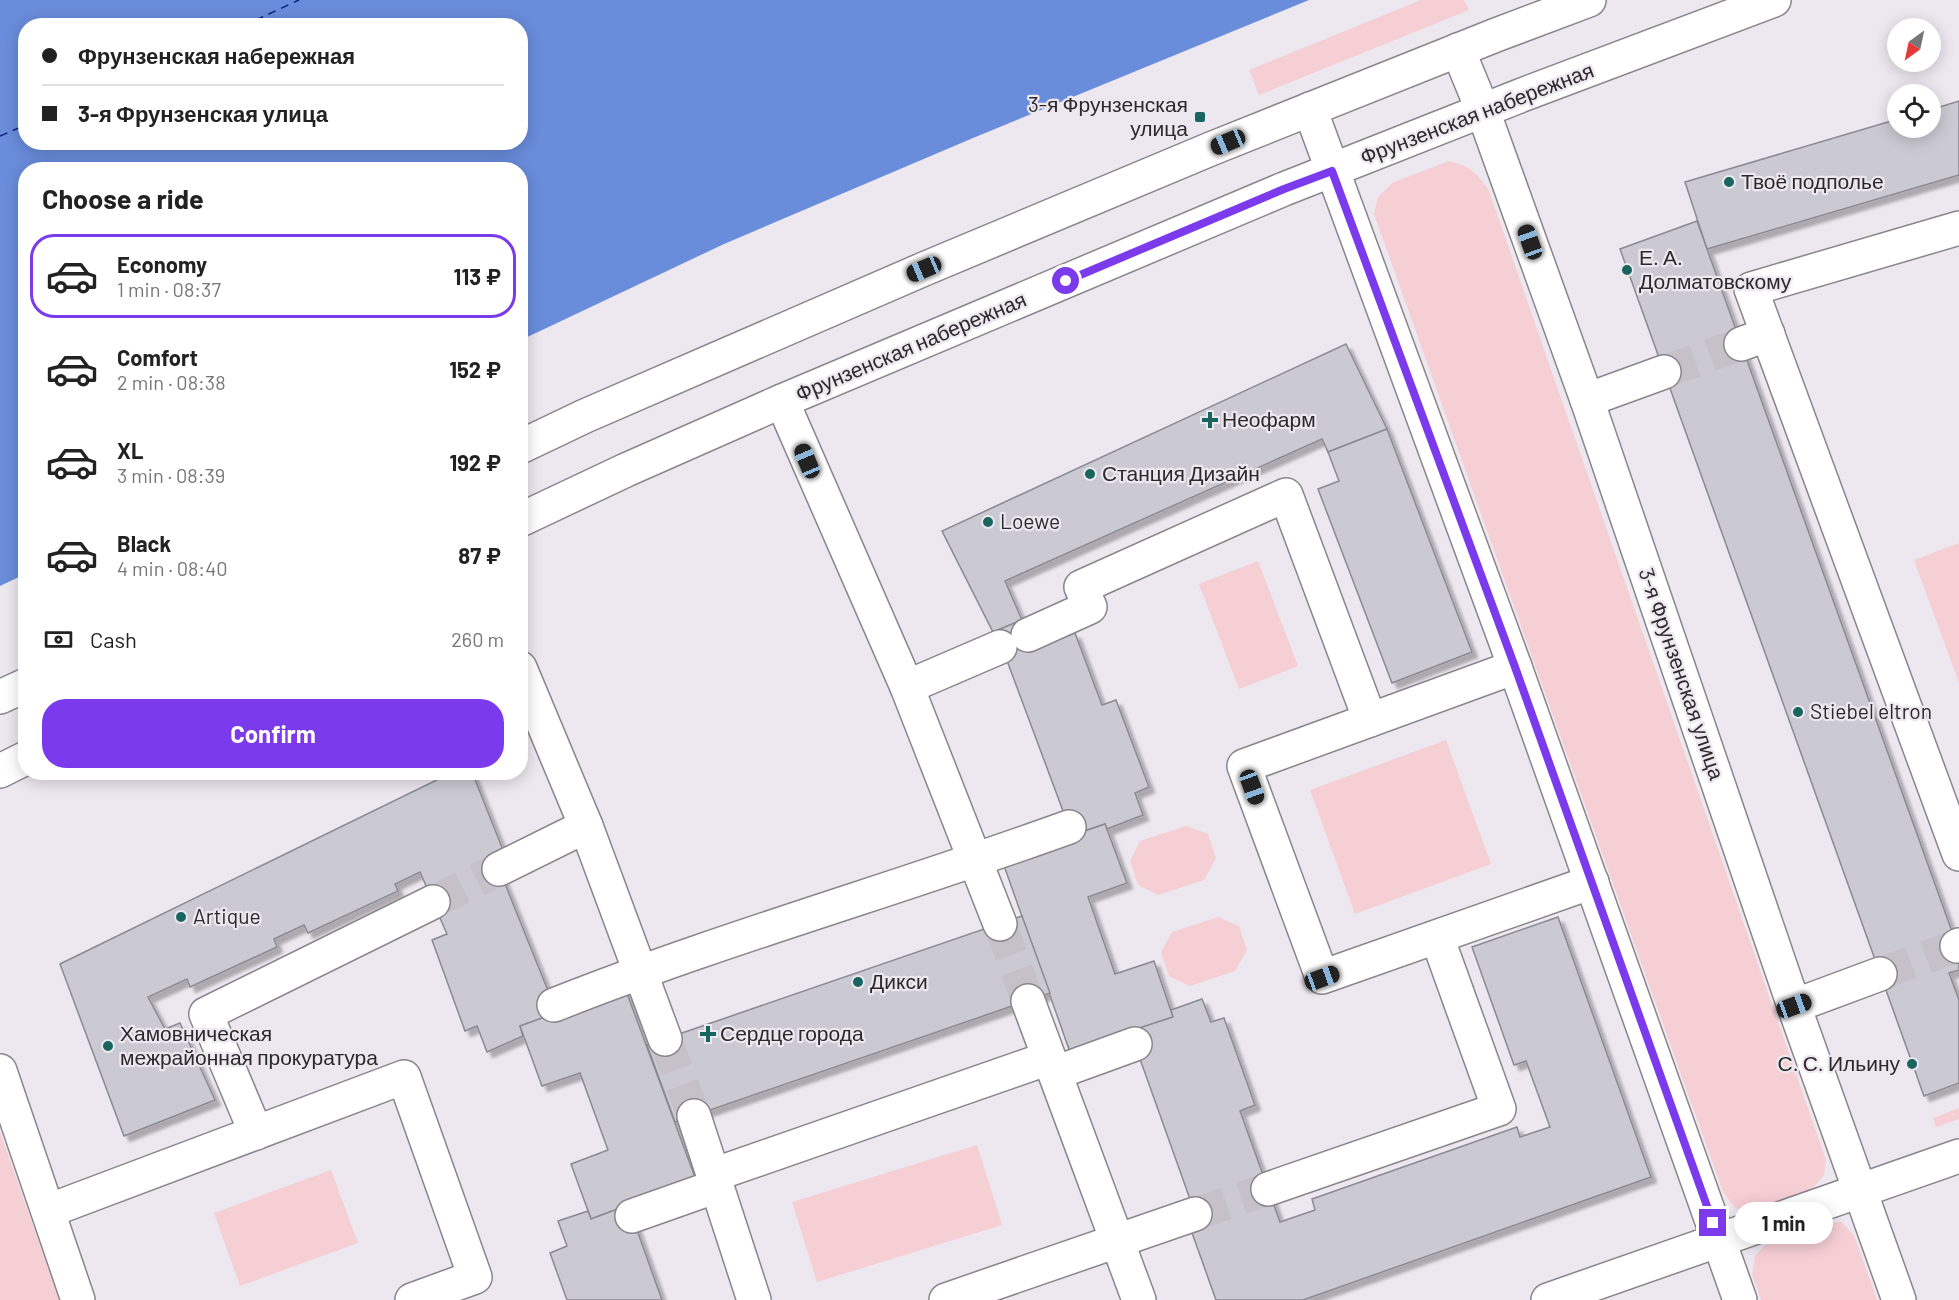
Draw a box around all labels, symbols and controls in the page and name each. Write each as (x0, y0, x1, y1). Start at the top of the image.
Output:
north arrow (1887, 18, 1941, 72)
map controls (1887, 18, 1941, 138)
text: Фрунзенская набережная (78, 42, 355, 68)
street label: Фрунзенская набережная (1356, 56, 1597, 169)
button: locate (1887, 84, 1941, 138)
place label: 3-я Фрунзенская улица (1028, 91, 1188, 140)
text: 3-я Фрунзенская улица (78, 100, 328, 126)
marker: 3-я Фрунзенская улица (1193, 110, 1207, 124)
car (1208, 127, 1248, 157)
place label: Твоё подполье (1741, 168, 1884, 193)
marker: Твоё подполье (1722, 175, 1736, 189)
text: Choose a ride (42, 182, 204, 214)
car (1515, 222, 1545, 262)
place label: Е. А. Долматовскому (1639, 244, 1792, 293)
icon: car (45, 249, 99, 303)
text: Economy (117, 251, 207, 277)
car (904, 254, 944, 284)
text: 113 ₽ (454, 263, 501, 289)
marker: Е. А. Долматовскому (1620, 263, 1634, 277)
route start (1052, 267, 1079, 294)
text: 1 min · 08:37 (117, 277, 221, 301)
street label: Фрунзенская набережная (791, 286, 1030, 406)
icon: car (45, 342, 99, 396)
text: Comfort (117, 344, 198, 370)
text: 152 ₽ (449, 356, 501, 382)
text: 2 min · 08:38 (117, 370, 226, 394)
place label: Неофарм (1222, 406, 1316, 431)
marker: Неофарм (1203, 413, 1217, 427)
icon: car (45, 435, 99, 489)
text: XL (117, 437, 143, 463)
car (792, 441, 822, 481)
text: 192 ₽ (449, 449, 501, 475)
place label: Станция Дизайн (1102, 460, 1260, 485)
text: 3 min · 08:39 (117, 463, 225, 487)
marker: Станция Дизайн (1083, 467, 1097, 481)
place label: Loewe (1000, 508, 1060, 533)
marker: Loewe (981, 515, 995, 529)
icon: car (45, 528, 99, 582)
text: Black (117, 530, 171, 556)
text: 87 ₽ (458, 542, 501, 568)
text: 4 min · 08:40 (117, 556, 227, 580)
street label: 3-я Фрунзенская улица (1634, 565, 1730, 783)
icon: cash (42, 623, 75, 656)
text: Cash (90, 626, 137, 652)
text: 260 m (451, 627, 504, 651)
place label: Stiebel eltron (1810, 698, 1932, 723)
button: Confirm (42, 699, 504, 768)
marker: Stiebel eltron (1791, 705, 1805, 719)
car (1237, 767, 1267, 807)
place label: Artique (193, 903, 261, 928)
marker: Artique (174, 910, 188, 924)
car (1302, 963, 1342, 993)
place label: Дикси (870, 968, 928, 993)
marker: Дикси (851, 975, 865, 989)
car (1774, 991, 1814, 1021)
place label: Хамовническая межрайонная прокуратура (120, 1020, 378, 1069)
place label: Сердце города (720, 1020, 864, 1045)
marker: Сердце города (701, 1027, 715, 1041)
marker: Хамовническая межрайонная прокуратура (101, 1039, 115, 1053)
place label: С. С. Ильину (1777, 1050, 1900, 1075)
marker: С. С. Ильину (1905, 1057, 1919, 1071)
callout: 1 min (1734, 1202, 1833, 1244)
route end (1699, 1209, 1726, 1236)
text: 1 min (1762, 1211, 1805, 1235)

